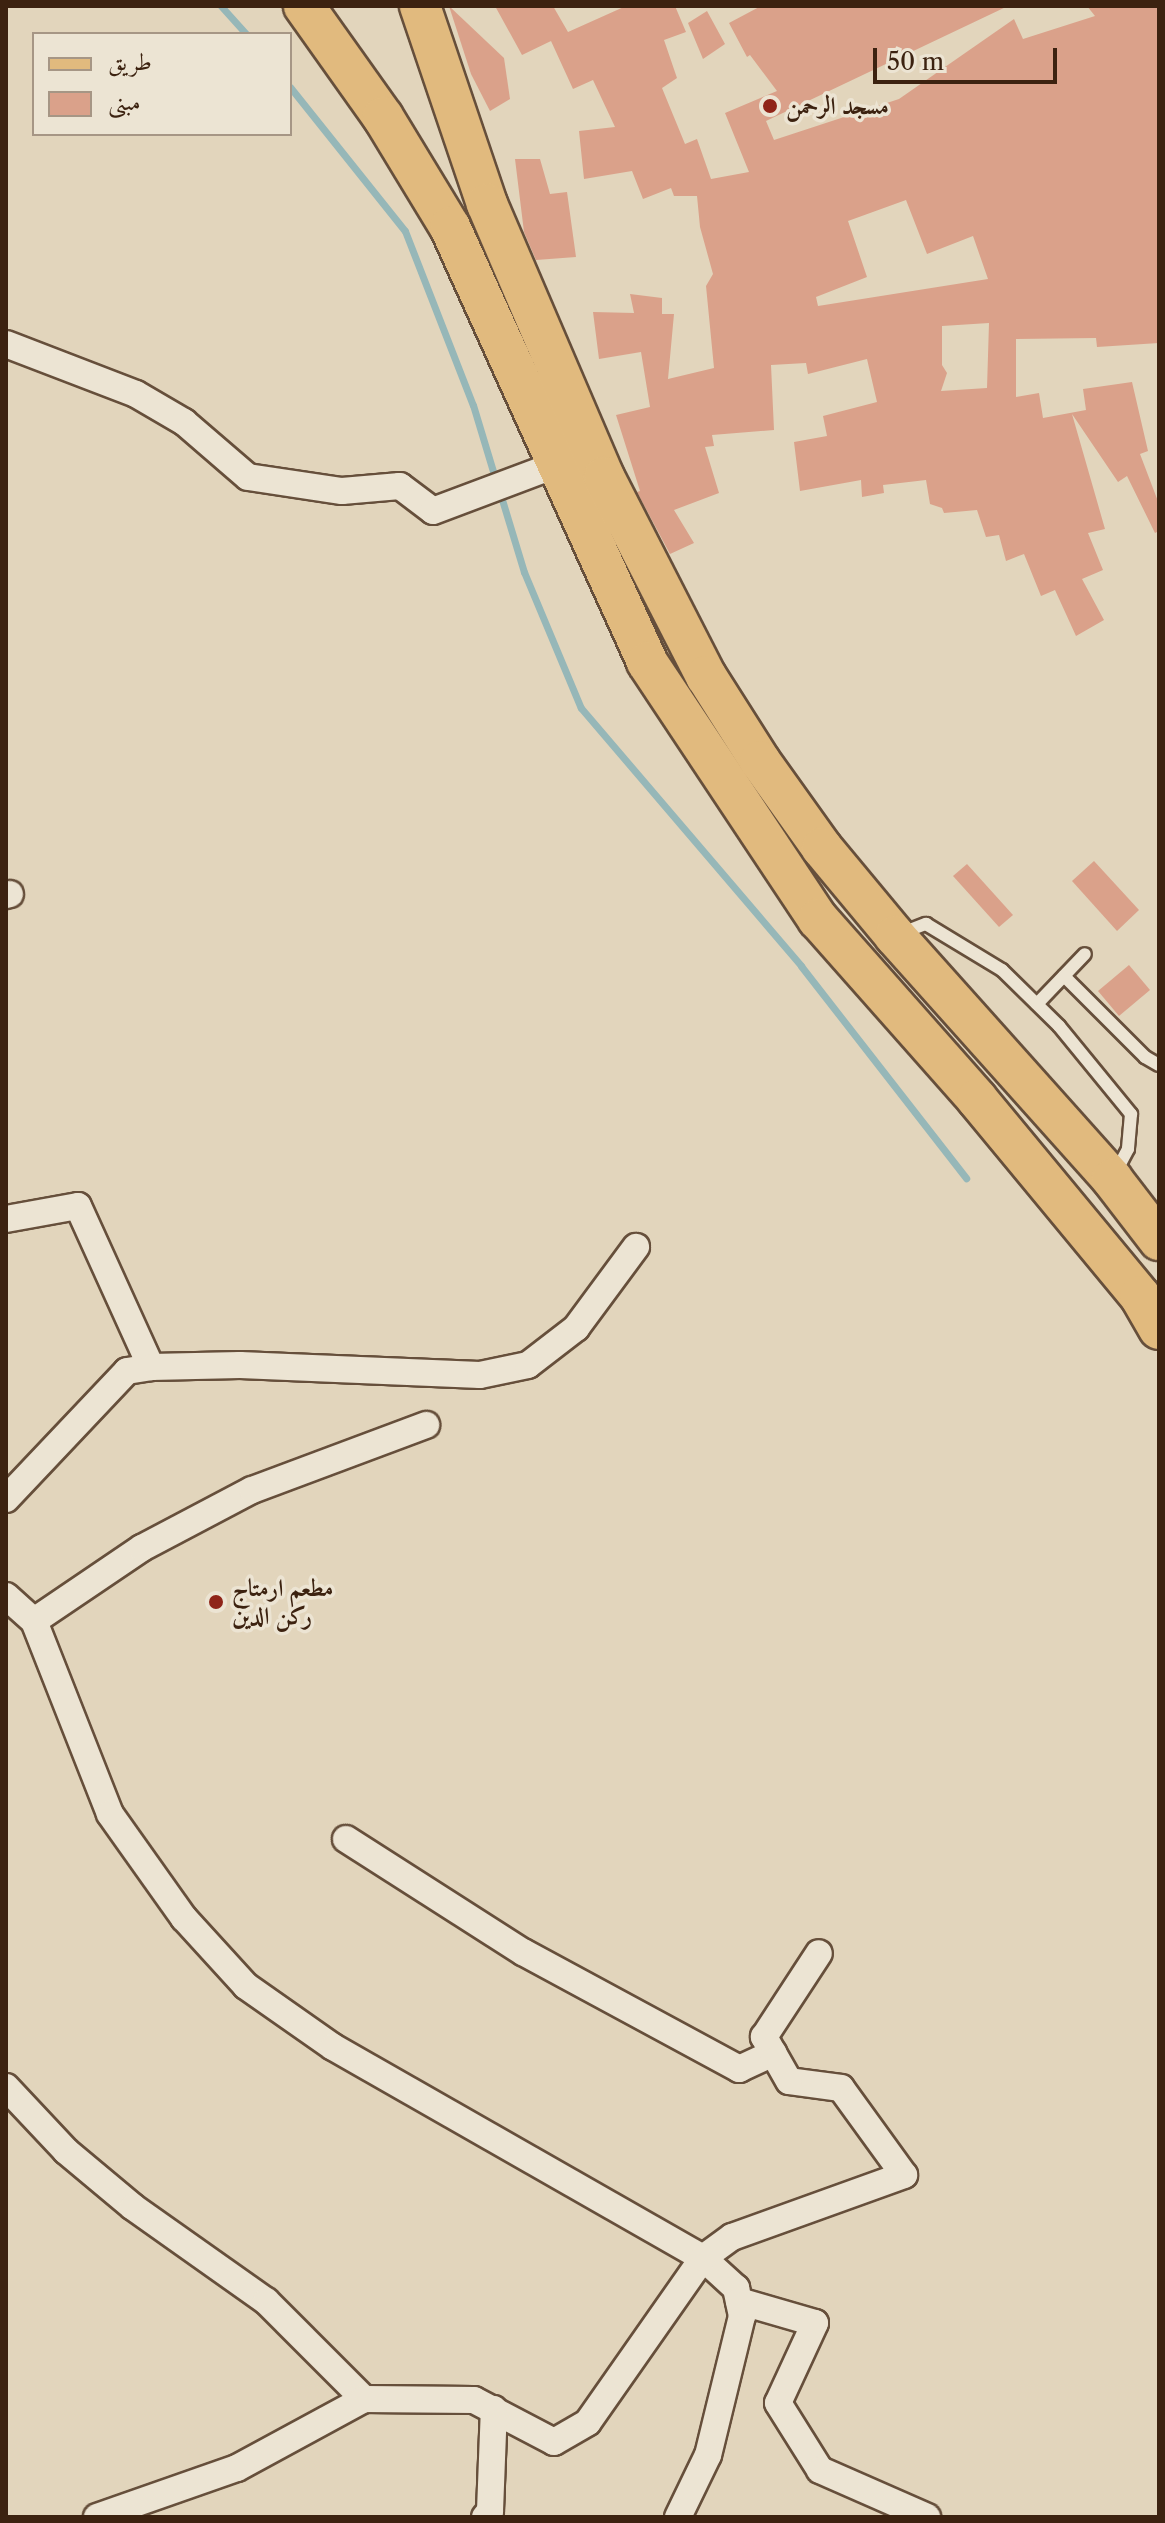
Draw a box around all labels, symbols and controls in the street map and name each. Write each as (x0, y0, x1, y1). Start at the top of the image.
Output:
legend (32, 32, 292, 136)
scale bar (877, 32, 1061, 82)
text: طريق (108, 47, 152, 76)
text: 50 m (887, 47, 944, 76)
text: مبنى (108, 87, 141, 116)
place label: مسجد الرحمن (786, 92, 889, 120)
marker: مسجد الرحمن (761, 97, 779, 115)
place label: مطعم ارمتاج ركن الدين (232, 1574, 333, 1630)
marker: مطعم ارمتاج ركن الدين (207, 1593, 225, 1611)

